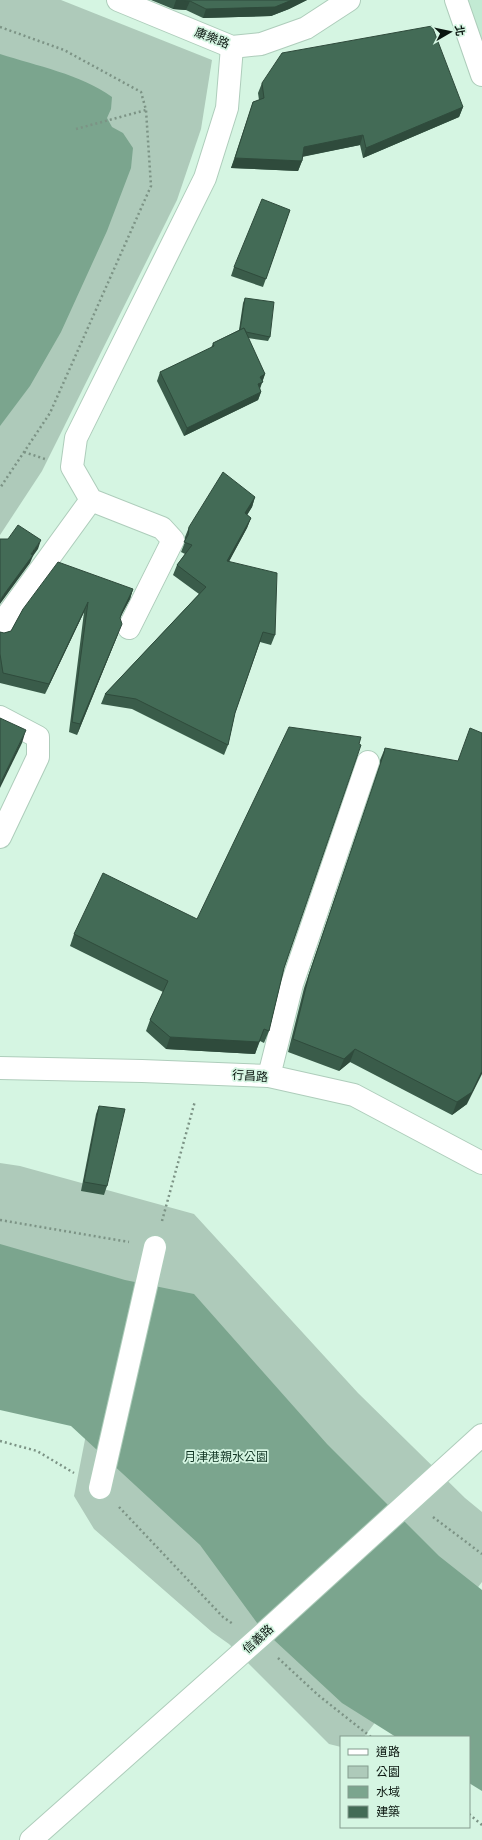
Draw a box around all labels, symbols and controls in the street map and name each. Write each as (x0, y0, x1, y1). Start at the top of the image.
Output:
north arrow (430, 12, 470, 52)
street label: 康樂路 (192, 23, 232, 52)
text: 北 (452, 24, 469, 37)
street label: 行昌路 (231, 1066, 269, 1085)
park label: 月津港親水公園 (184, 1448, 268, 1465)
street label: 信義路 (239, 1620, 277, 1657)
legend (340, 1736, 470, 1828)
text: 道路 (376, 1743, 400, 1760)
text: 公園 (376, 1763, 400, 1780)
text: 水域 (376, 1783, 400, 1800)
text: 建築 (376, 1803, 400, 1820)

